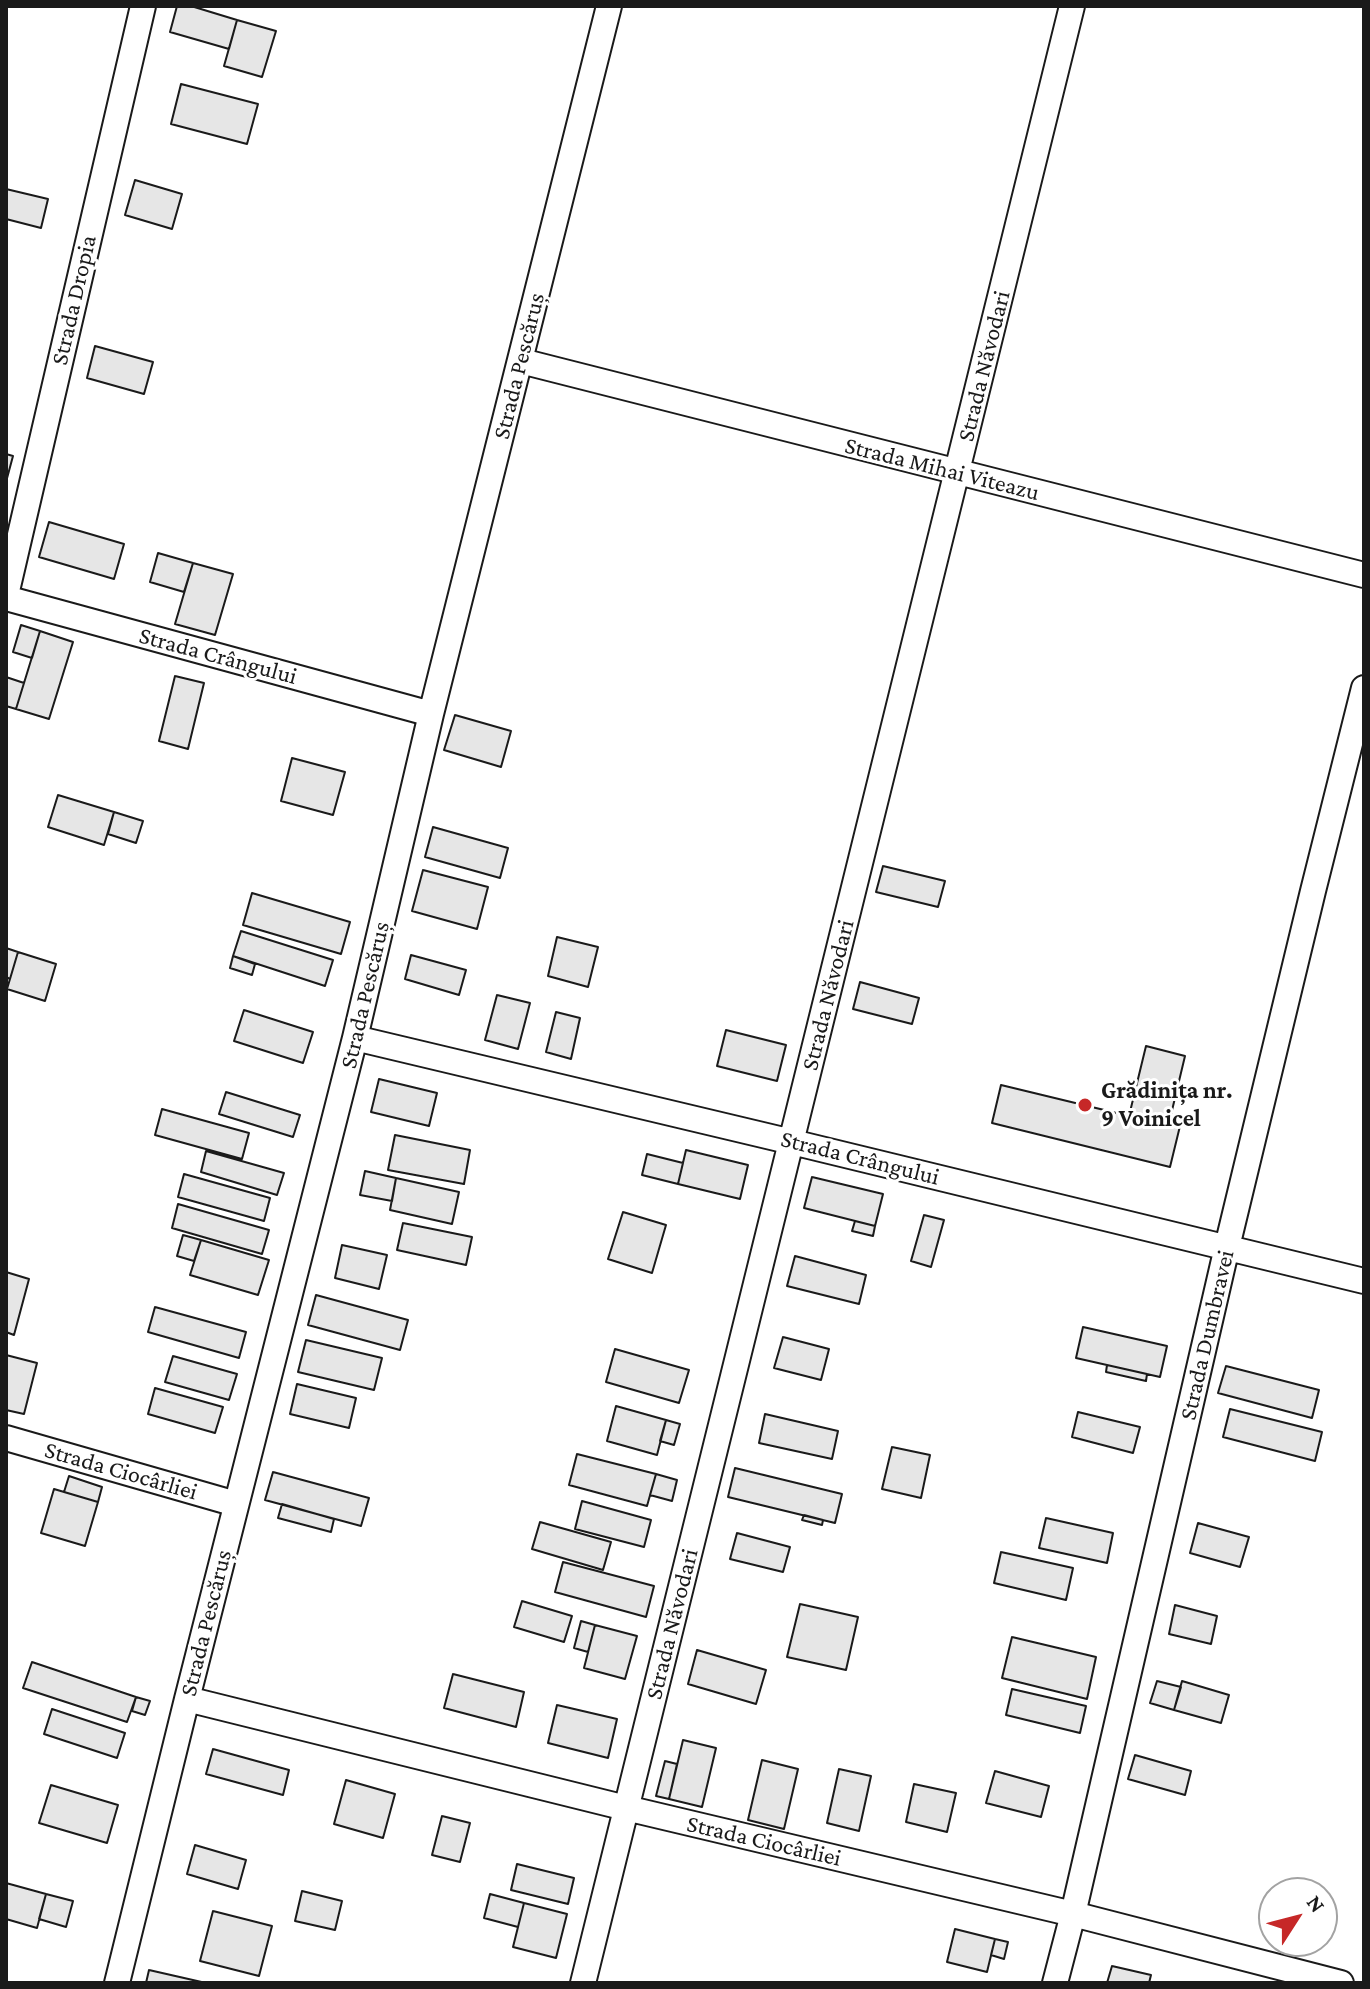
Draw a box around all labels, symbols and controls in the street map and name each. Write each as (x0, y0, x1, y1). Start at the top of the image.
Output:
street label: Strada Dropia (45, 232, 103, 368)
street label: Strada Năvodari (951, 288, 1017, 444)
street label: Strada Pescăruș (487, 290, 551, 442)
street label: Strada Mihai Viteazu (842, 431, 1042, 507)
street label: Strada Crângului (136, 621, 300, 691)
street label: Strada Năvodari (795, 917, 861, 1073)
street label: Strada Pescăruș (334, 919, 396, 1071)
place label: Grădinița nr. 9 Voinicel (1101, 1077, 1233, 1133)
marker: Grădinița nr. 9 Voinicel (1076, 1096, 1094, 1114)
street label: Strada Crângului (778, 1124, 942, 1192)
street label: Strada Dumbravei (1173, 1247, 1241, 1423)
street label: Strada Ciocârliei (41, 1435, 201, 1507)
street label: Strada Năvodari (639, 1546, 705, 1702)
street label: Strada Pescăruș (174, 1547, 238, 1699)
street label: Strada Ciocârliei (684, 1809, 844, 1873)
north arrow (1258, 1877, 1338, 1957)
text: N (1302, 1890, 1331, 1917)

